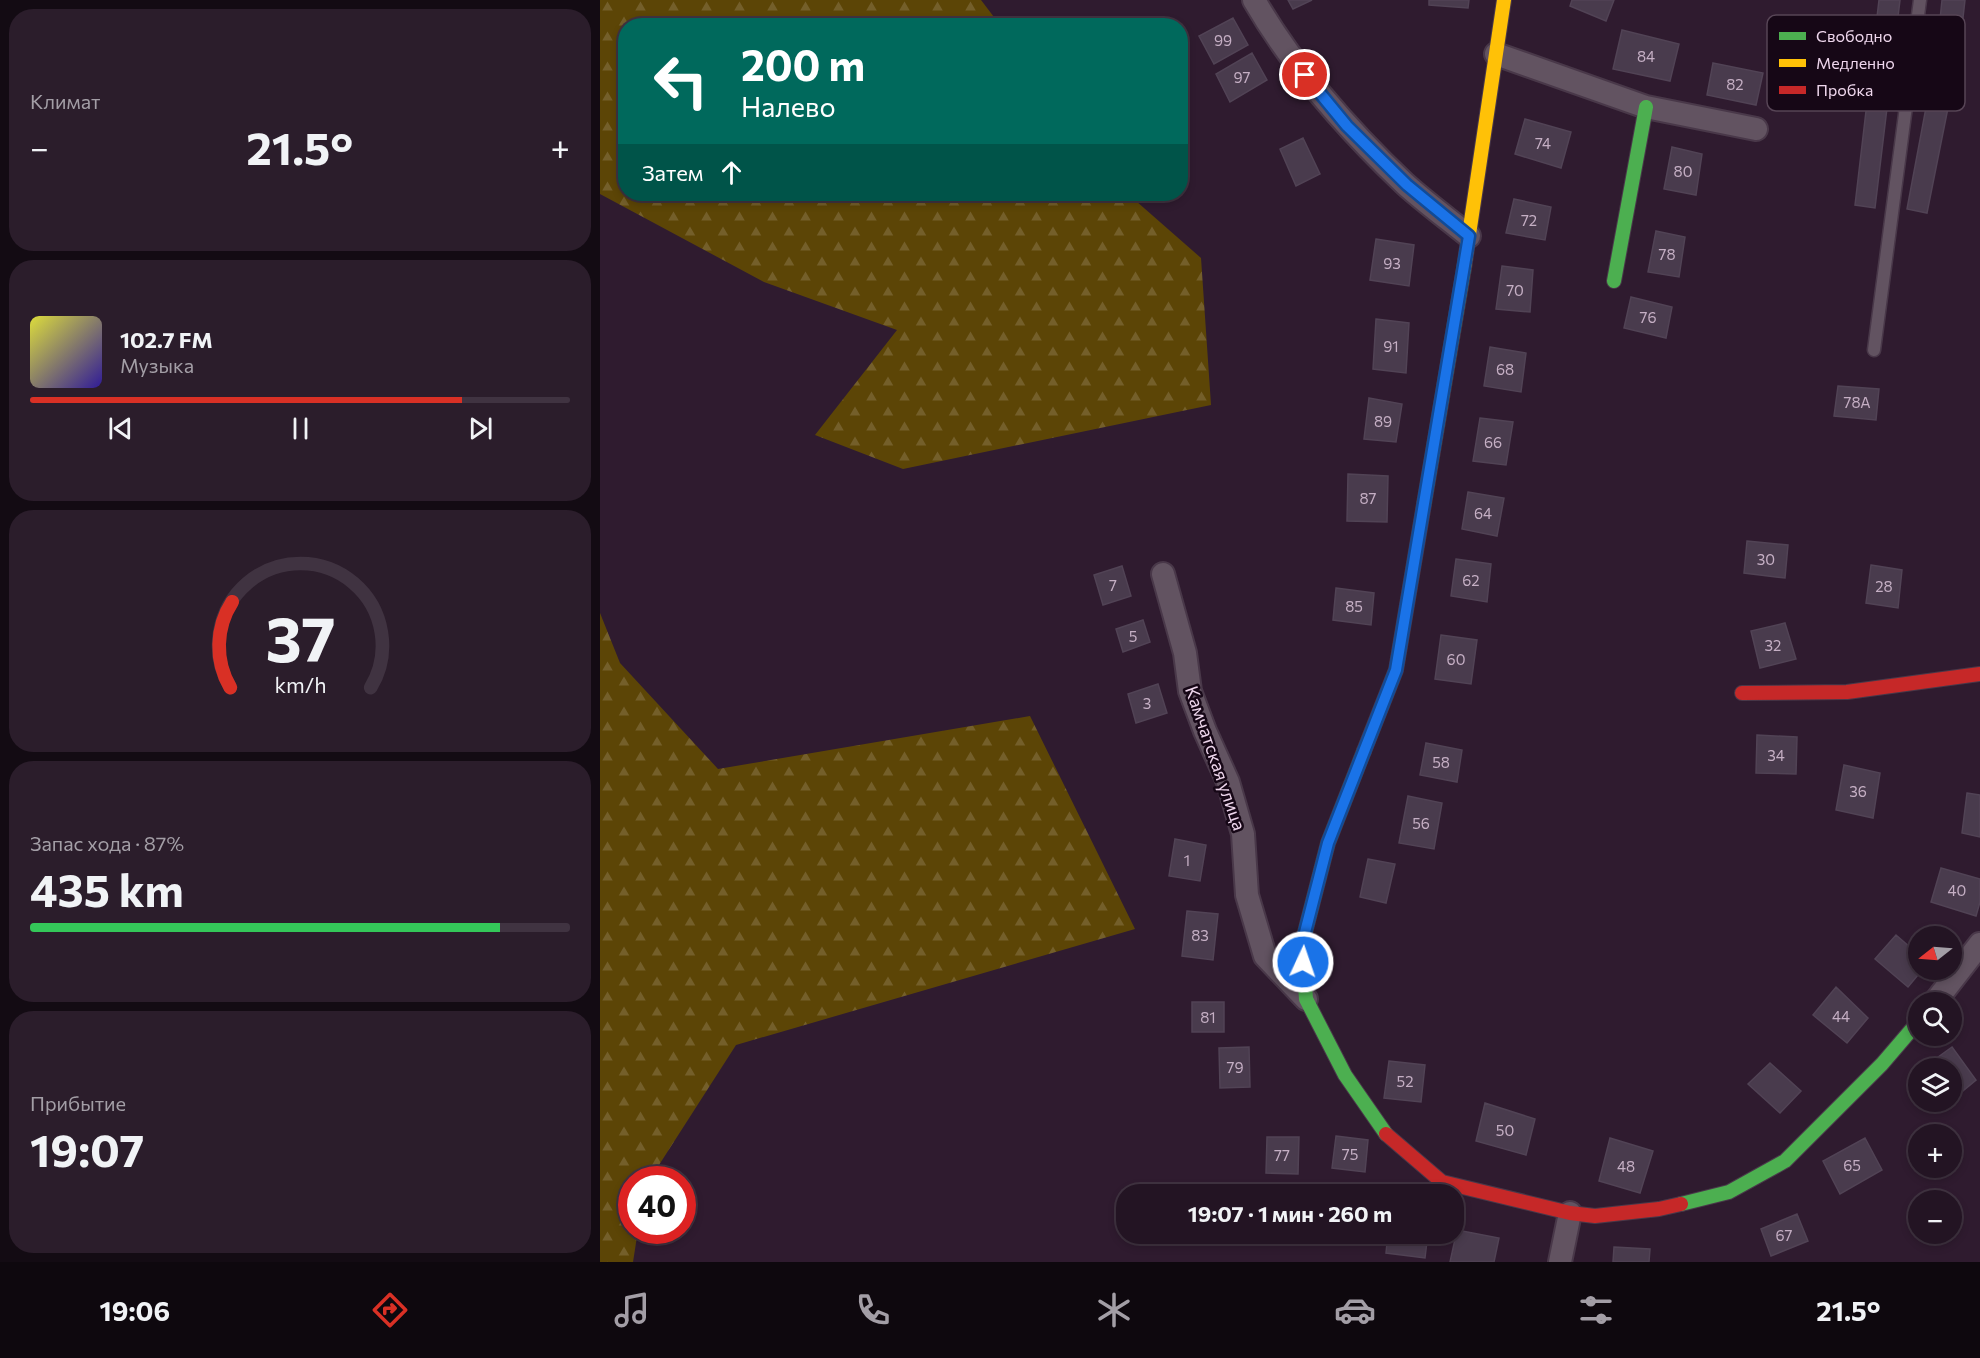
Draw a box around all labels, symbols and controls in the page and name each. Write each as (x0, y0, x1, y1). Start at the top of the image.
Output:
legend (1767, 15, 1965, 111)
text: Свободно (1816, 26, 1892, 45)
house number: 99 (1214, 31, 1232, 49)
text: 200 m (741, 38, 865, 90)
icon: left (642, 42, 720, 120)
house number: 84 (1637, 47, 1655, 65)
pin (1279, 49, 1330, 100)
text: Медленно (1816, 53, 1895, 72)
icon: arrive (1288, 58, 1321, 91)
house number: 97 (1234, 68, 1251, 86)
house number: 82 (1726, 75, 1744, 93)
text: Пробка (1816, 80, 1873, 99)
text: Климат (30, 89, 100, 113)
text: Налево (741, 90, 836, 123)
text: 21.5° (246, 119, 353, 174)
text: − (30, 126, 49, 167)
text: + (551, 126, 570, 167)
house number: 74 (1535, 134, 1551, 152)
icon: ahead (715, 156, 748, 189)
text: Затем (642, 159, 703, 186)
house number: 80 (1674, 162, 1692, 180)
house number: 72 (1521, 211, 1537, 229)
house number: 78 (1659, 245, 1675, 263)
house number: 93 (1383, 254, 1401, 272)
house number: 70 (1506, 281, 1524, 299)
house number: 76 (1640, 308, 1656, 326)
text: 102.7 FM (120, 326, 213, 353)
house number: 91 (1383, 337, 1399, 355)
text: Музыка (120, 353, 194, 377)
house number: 68 (1496, 360, 1514, 378)
house number: 78А (1844, 393, 1871, 411)
icon: previous (104, 412, 137, 445)
icon: pause (284, 412, 317, 445)
icon: next (464, 412, 497, 445)
house number: 89 (1374, 412, 1392, 430)
house number: 66 (1484, 433, 1502, 451)
house number: 87 (1360, 489, 1377, 507)
house number: 64 (1474, 504, 1492, 522)
house number: 30 (1757, 550, 1775, 568)
house number: 62 (1462, 571, 1480, 589)
house number: 7 (1109, 576, 1117, 594)
house number: 28 (1875, 577, 1893, 595)
house number: 85 (1345, 597, 1363, 615)
text: 37 (265, 599, 335, 675)
house number: 5 (1129, 627, 1137, 645)
house number: 32 (1765, 636, 1781, 654)
house number: 60 (1447, 650, 1465, 668)
text: km/h (274, 671, 326, 697)
street label: Камчатская улица (1181, 683, 1251, 833)
house number: 3 (1143, 694, 1151, 712)
house number: 34 (1767, 746, 1785, 764)
house number: 58 (1432, 753, 1450, 771)
house number: 36 (1849, 782, 1867, 800)
house number: 56 (1412, 814, 1430, 832)
text: Запас хода · 87% (30, 831, 184, 855)
house number: 1 (1184, 851, 1190, 869)
text: 435 km (30, 861, 184, 916)
house number: 40 (1948, 881, 1966, 899)
house number: 83 (1191, 926, 1209, 944)
north arrow (1908, 926, 1962, 980)
map controls (1908, 926, 1962, 1244)
position arrow (1271, 930, 1335, 994)
button: search (1908, 992, 1962, 1046)
house number: 44 (1832, 1007, 1850, 1025)
house number: 81 (1200, 1008, 1216, 1026)
house number: 79 (1227, 1058, 1243, 1076)
button: layers (1908, 1058, 1962, 1112)
house number: 52 (1397, 1072, 1413, 1090)
text: Прибытие (30, 1091, 126, 1115)
text: 19:07 (30, 1121, 144, 1176)
house number: 50 (1496, 1121, 1514, 1139)
button: + (1908, 1124, 1962, 1178)
house number: 75 (1342, 1145, 1358, 1163)
house number: 77 (1274, 1146, 1290, 1164)
house number: 65 (1843, 1156, 1861, 1174)
house number: 48 (1617, 1157, 1635, 1175)
speed limit sign: 40 (618, 1166, 696, 1244)
button: − (1908, 1190, 1962, 1244)
text: 19:07 · 1 мин · 260 m (1188, 1200, 1392, 1227)
house number: 67 (1776, 1226, 1793, 1244)
icon: directions (369, 1289, 411, 1331)
icon: music (611, 1289, 653, 1331)
icon: phone (852, 1289, 894, 1331)
icon: climate (1093, 1289, 1135, 1331)
icon: car (1334, 1289, 1376, 1331)
icon: filters (1575, 1289, 1617, 1331)
text: 19:06 (100, 1294, 170, 1327)
text: 21.5° (1816, 1294, 1880, 1327)

